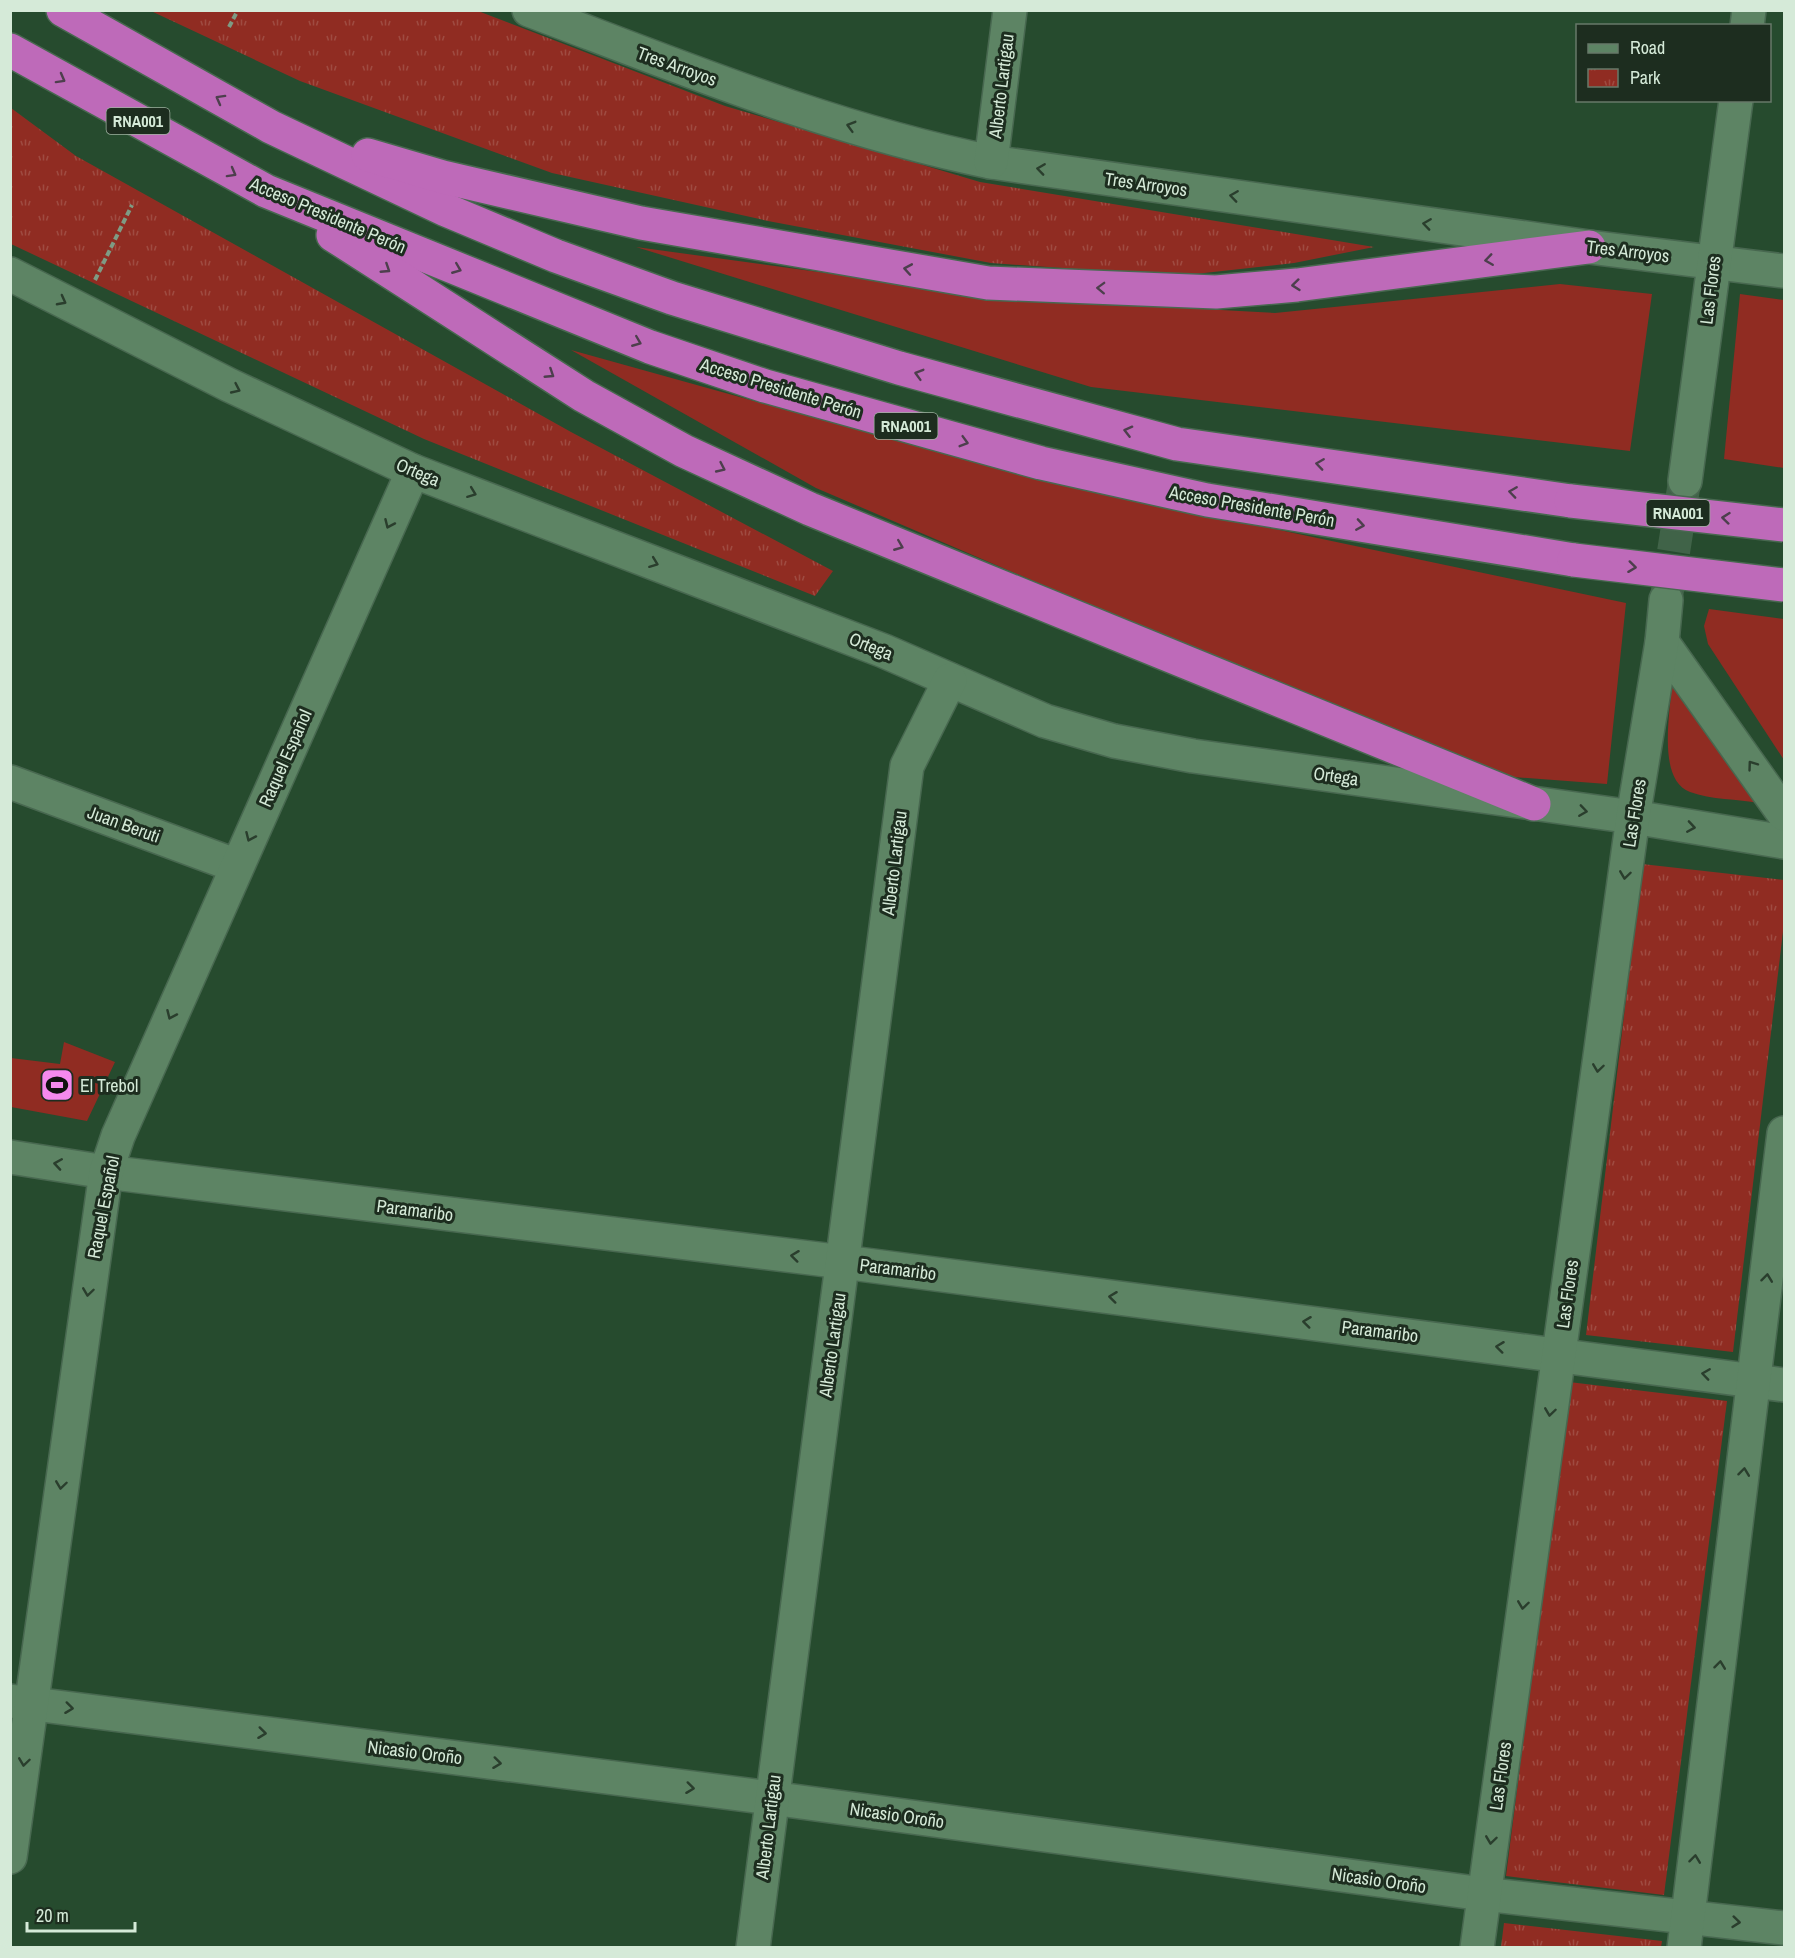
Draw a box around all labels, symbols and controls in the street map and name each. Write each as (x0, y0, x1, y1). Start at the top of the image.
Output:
legend (1576, 24, 1771, 102)
street label: Alberto Lartigau (982, 32, 1020, 141)
text: Road (1630, 35, 1665, 60)
street label: Tres Arroyos (634, 40, 720, 92)
text: Park (1630, 65, 1661, 90)
one-way arrow (55, 72, 65, 83)
one-way arrow (215, 95, 226, 106)
road number: RNA001 (106, 108, 170, 134)
one-way arrow (846, 121, 857, 133)
one-way arrow (1036, 163, 1045, 175)
one-way arrow (226, 166, 236, 177)
street label: Tres Arroyos (1103, 166, 1189, 202)
street label: Acceso Presidente Perón (245, 170, 410, 259)
one-way arrow (1229, 191, 1238, 203)
one-way arrow (1422, 218, 1431, 230)
street label: Tres Arroyos (1585, 234, 1671, 268)
one-way arrow (1485, 253, 1494, 265)
street label: Las Flores (1693, 254, 1727, 326)
one-way arrow (380, 261, 390, 273)
one-way arrow (451, 261, 461, 274)
one-way arrow (903, 263, 912, 275)
one-way arrow (1291, 278, 1300, 291)
one-way arrow (1097, 282, 1106, 295)
one-way arrow (56, 294, 66, 305)
one-way arrow (631, 335, 642, 347)
street label: Acceso Presidente Perón (696, 351, 865, 424)
one-way arrow (543, 367, 554, 378)
one-way arrow (915, 369, 925, 381)
one-way arrow (230, 381, 241, 393)
road number: RNA001 (874, 413, 938, 439)
one-way arrow (1123, 425, 1133, 438)
one-way arrow (958, 435, 969, 447)
street label: Ortega (392, 452, 444, 492)
one-way arrow (1315, 459, 1324, 471)
one-way arrow (714, 460, 725, 472)
street label: Acceso Presidente Perón (1166, 479, 1337, 533)
one-way arrow (466, 486, 477, 499)
one-way arrow (1508, 487, 1517, 499)
road number: RNA001 (1646, 500, 1710, 526)
one-way arrow (1722, 512, 1731, 525)
one-way arrow (385, 518, 397, 529)
one-way arrow (1355, 518, 1365, 531)
one-way arrow (893, 539, 904, 551)
one-way arrow (648, 556, 659, 568)
one-way arrow (1628, 561, 1637, 573)
street label: Ortega (845, 626, 897, 666)
street label: Raquel Español (252, 705, 318, 811)
street label: Ortega (1312, 760, 1360, 792)
one-way arrow (1748, 761, 1759, 772)
street label: Las Flores (1616, 777, 1652, 849)
street label: Juan Beruti (84, 799, 164, 849)
one-way arrow (1579, 804, 1588, 816)
street label: Alberto Lartigau (875, 809, 913, 918)
one-way arrow (1686, 820, 1695, 832)
one-way arrow (245, 830, 257, 841)
one-way arrow (1619, 871, 1632, 880)
one-way arrow (166, 1009, 178, 1020)
one-way arrow (1593, 1064, 1605, 1073)
sports icon: El Trebol (39, 1067, 75, 1103)
place label: El Trebol (80, 1073, 138, 1098)
street label: Raquel Español (81, 1153, 125, 1261)
one-way arrow (54, 1159, 63, 1171)
street label: Paramaribo (375, 1193, 455, 1227)
one-way arrow (791, 1250, 800, 1262)
street label: Paramaribo (858, 1252, 938, 1286)
street label: Las Flores (1550, 1258, 1584, 1330)
one-way arrow (1761, 1274, 1773, 1283)
one-way arrow (82, 1288, 94, 1297)
street label: Alberto Lartigau (812, 1291, 852, 1400)
one-way arrow (1109, 1291, 1118, 1303)
street label: Paramaribo (1340, 1314, 1420, 1348)
one-way arrow (1302, 1316, 1311, 1328)
one-way arrow (1496, 1341, 1505, 1353)
one-way arrow (1701, 1369, 1710, 1381)
one-way arrow (1545, 1407, 1557, 1417)
one-way arrow (1737, 1467, 1750, 1477)
one-way arrow (56, 1481, 68, 1490)
one-way arrow (1518, 1600, 1530, 1610)
one-way arrow (1713, 1661, 1725, 1670)
one-way arrow (64, 1701, 73, 1714)
one-way arrow (257, 1726, 267, 1739)
street label: Nicasio Oroño (366, 1734, 464, 1770)
street label: Las Flores (1483, 1740, 1517, 1812)
one-way arrow (492, 1756, 502, 1769)
one-way arrow (18, 1757, 30, 1766)
street label: Alberto Lartigau (749, 1773, 787, 1882)
one-way arrow (686, 1781, 695, 1793)
street label: Nicasio Oroño (848, 1796, 946, 1834)
one-way arrow (1485, 1835, 1497, 1844)
one-way arrow (1689, 1854, 1701, 1863)
street label: Nicasio Oroño (1330, 1861, 1428, 1899)
scale bar (27, 1895, 135, 1933)
text: 20 m (36, 1903, 69, 1928)
one-way arrow (1732, 1915, 1741, 1928)

